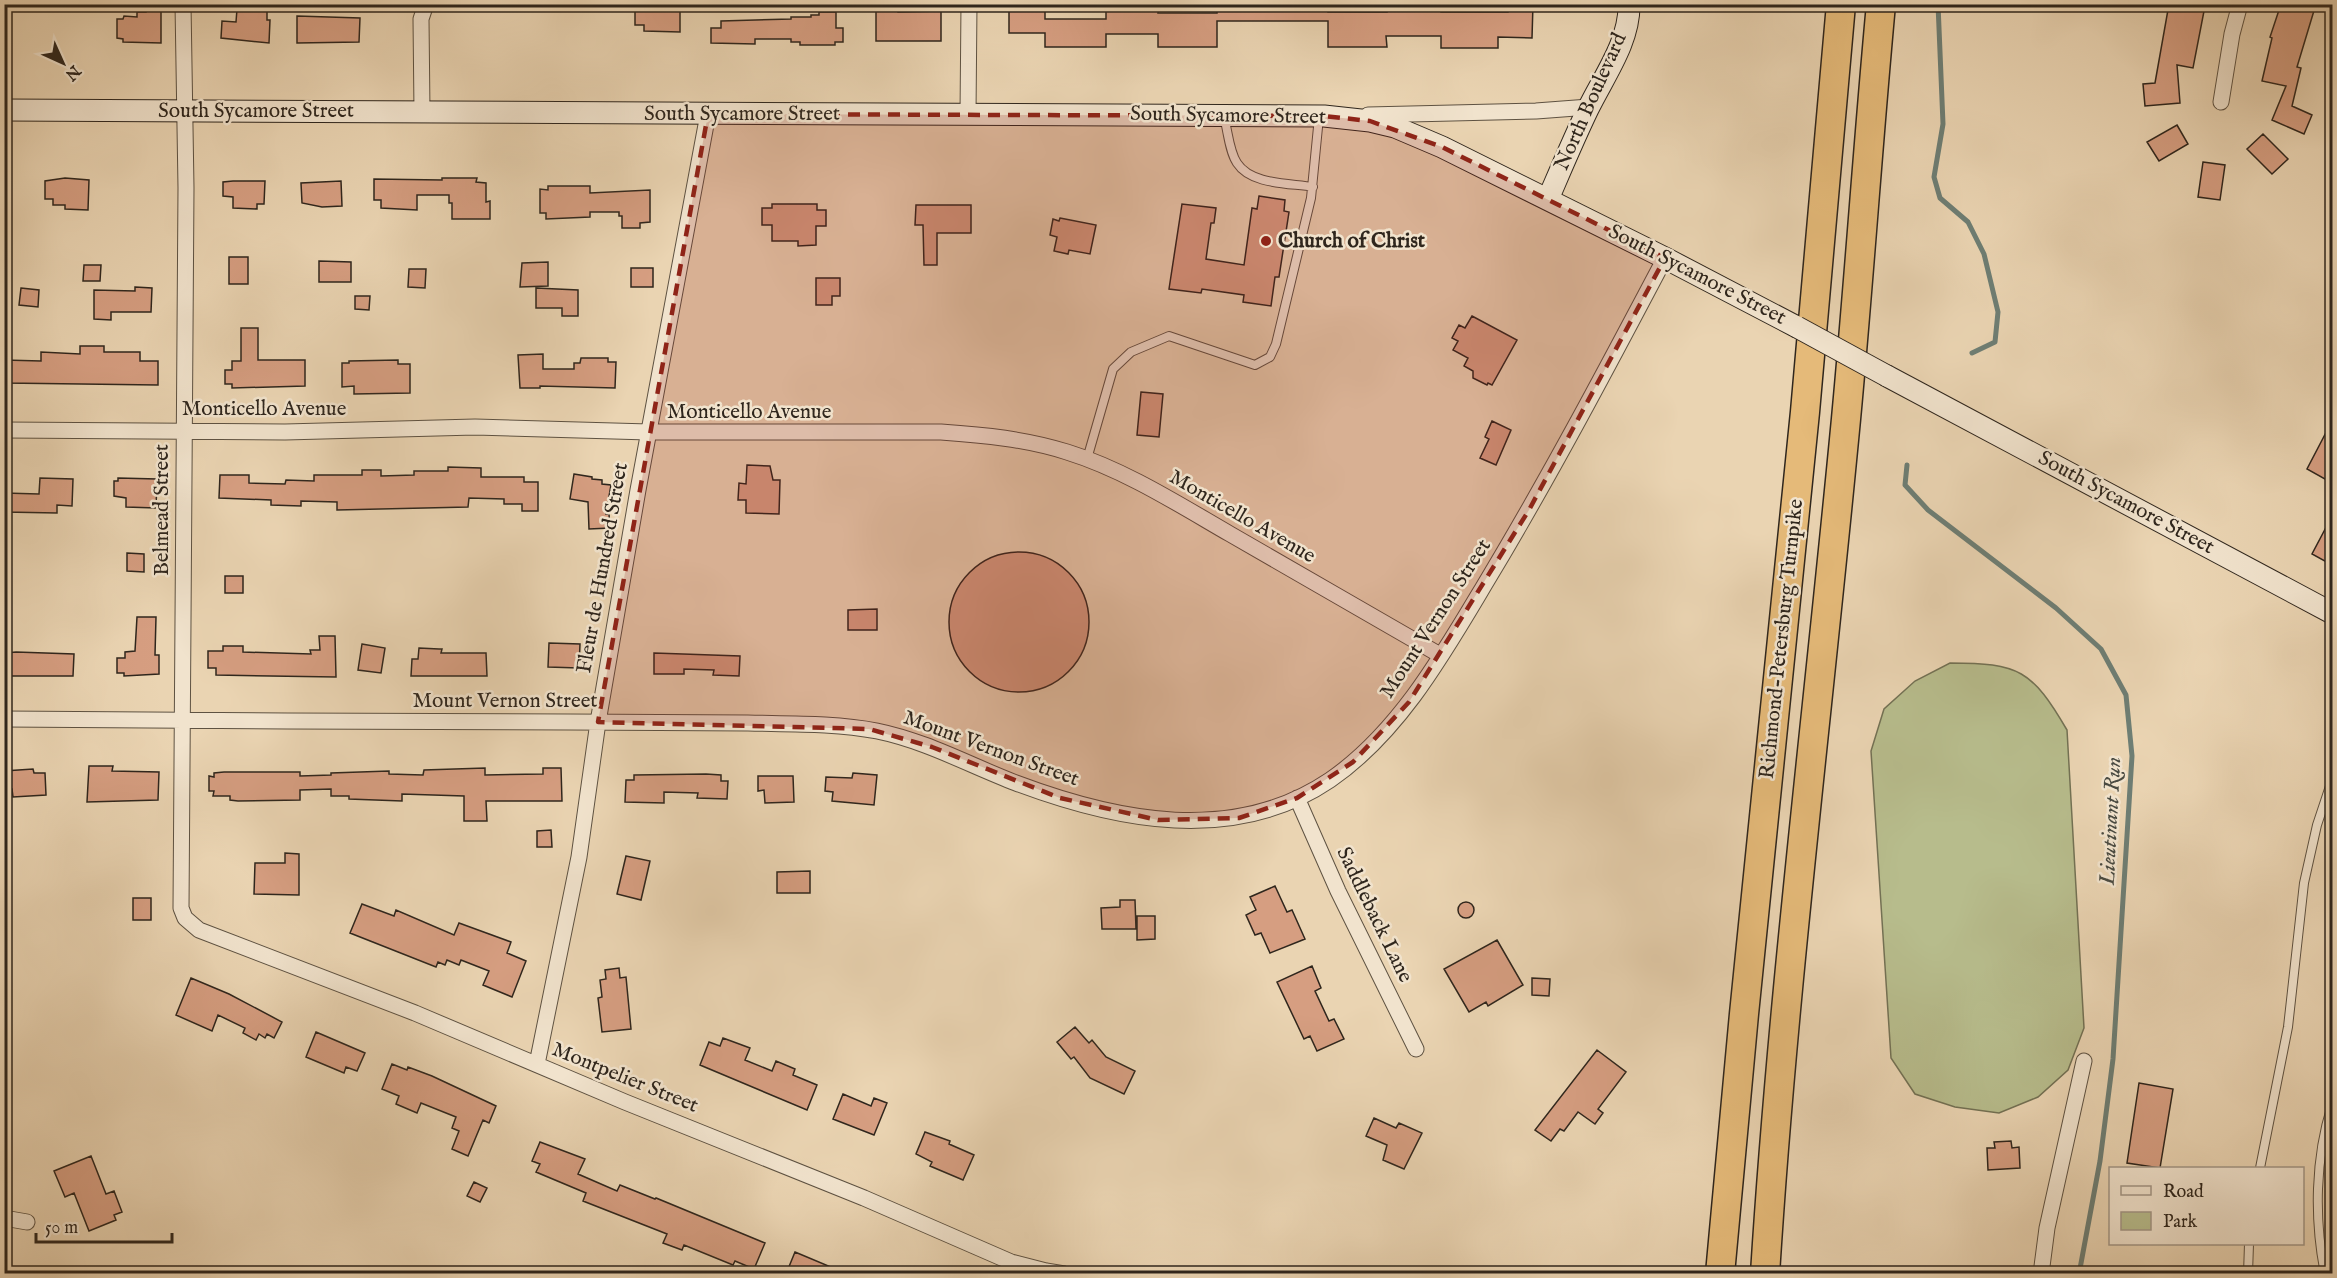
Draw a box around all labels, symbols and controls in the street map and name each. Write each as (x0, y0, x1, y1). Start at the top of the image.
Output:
street label: North Boulevard (1549, 28, 1634, 175)
north arrow (33, 33, 93, 93)
text: N (60, 60, 85, 84)
street label: South Sycamore Street (158, 98, 354, 125)
street label: South Sycamore Street (644, 101, 840, 128)
street label: South Sycamore Street (1130, 101, 1326, 131)
street label: South Sycamore Street (1604, 218, 1790, 332)
place label: Church of Christ (1278, 228, 1426, 255)
marker: Church of Christ (1259, 234, 1273, 248)
street label: Monticello Avenue (182, 396, 347, 423)
street label: Monticello Avenue (667, 399, 832, 426)
street label: Belmead Street (149, 444, 176, 576)
street label: South Sycamore Street (2033, 445, 2219, 561)
street label: Fleur de Hundred Street (571, 460, 635, 676)
street label: Monticello Avenue (1164, 464, 1320, 570)
street label: Richmond-Petersburg Turnpike (1754, 497, 1810, 780)
street label: Mount Vernon Street (1374, 534, 1498, 704)
street label: Mount Vernon Street (413, 688, 597, 715)
street label: Mount Vernon Street (899, 705, 1083, 793)
water label: Lieutinant Run (2094, 756, 2128, 887)
street label: Saddleback Lane (1330, 843, 1419, 988)
street label: Montpelier Street (548, 1036, 702, 1120)
legend (2109, 1167, 2304, 1245)
text: Road (2163, 1181, 2204, 1204)
scale bar (36, 1206, 172, 1244)
text: Park (2163, 1211, 2198, 1234)
text: 50 m (45, 1217, 78, 1240)

